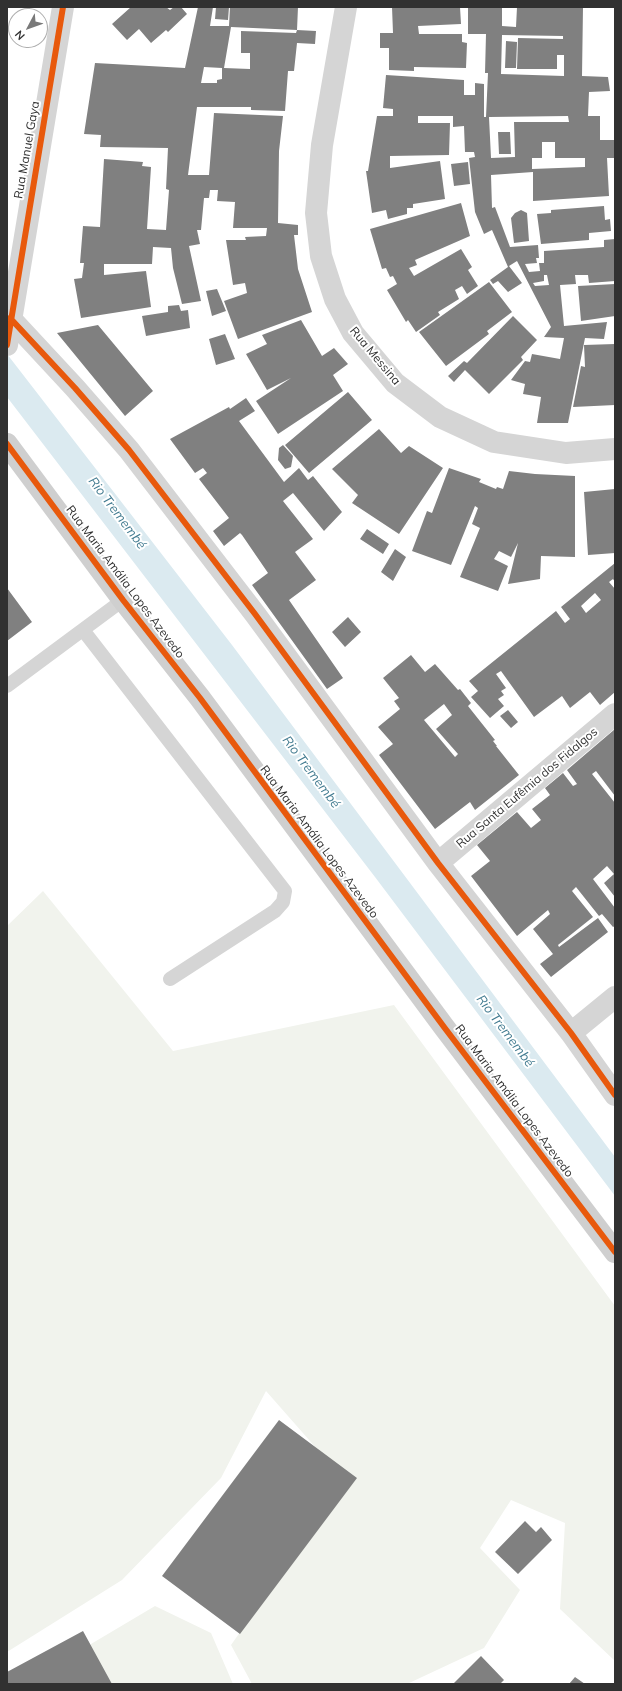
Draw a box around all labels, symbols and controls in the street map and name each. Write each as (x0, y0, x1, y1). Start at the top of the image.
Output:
north arrow (8, 8, 48, 48)
text: N (12, 27, 28, 43)
street label: Rua Manuel Gaya (11, 100, 43, 200)
street label: Rua Messina (347, 324, 403, 388)
water label: Rio Tremembé (85, 474, 149, 552)
street label: Rua Maria Amália Lopes Azevedo (63, 503, 187, 661)
street label: Rua Santa Eufêmia dos Fidalgos (453, 725, 601, 851)
water label: Rio Tremembé (279, 733, 343, 811)
street label: Rua Maria Amália Lopes Azevedo (257, 763, 381, 921)
water label: Rio Tremembé (473, 992, 537, 1070)
street label: Rua Maria Amália Lopes Azevedo (452, 1022, 576, 1180)

